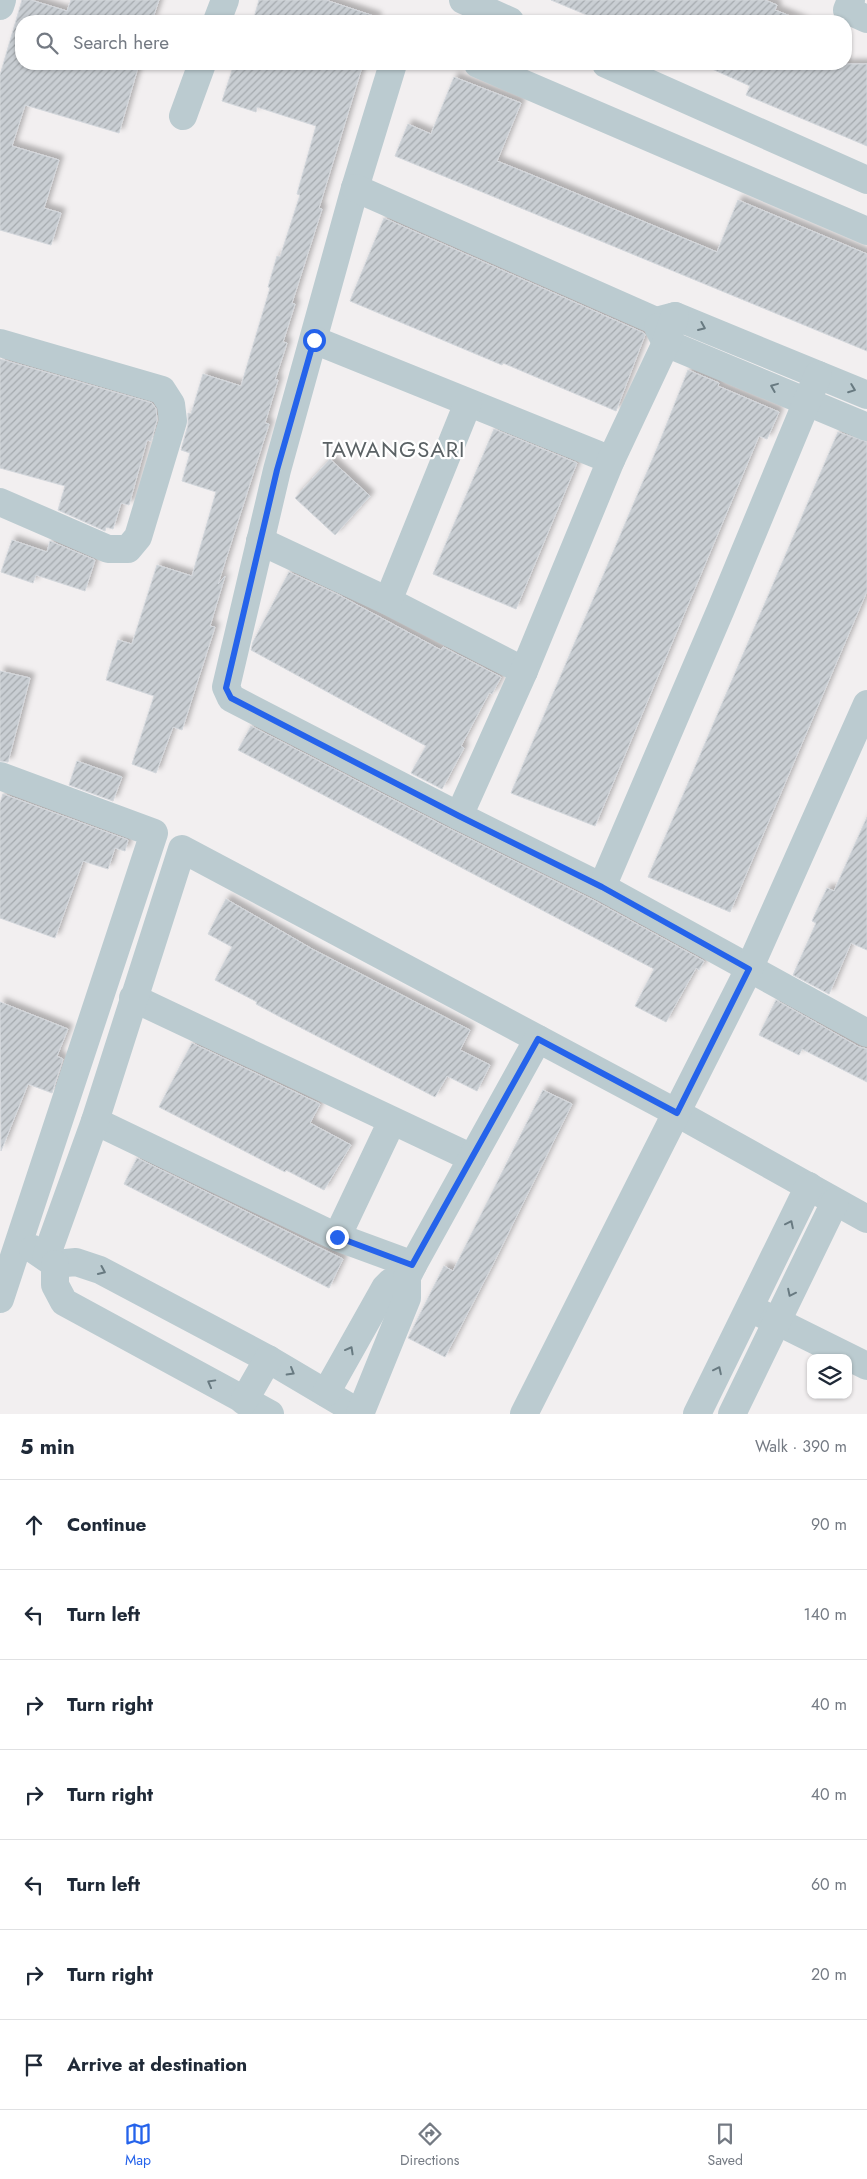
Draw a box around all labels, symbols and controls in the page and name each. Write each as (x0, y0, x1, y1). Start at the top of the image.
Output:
search box (15, 15, 852, 70)
icon: search (33, 29, 61, 57)
text: Search here (73, 29, 169, 56)
one-way arrow (697, 321, 706, 331)
route start (303, 329, 326, 352)
one-way arrow (770, 383, 779, 394)
one-way arrow (847, 383, 856, 393)
district label: TAWANGSARI (323, 433, 465, 465)
one-way arrow (784, 1221, 794, 1230)
route end (326, 1226, 349, 1249)
one-way arrow (97, 1265, 106, 1276)
one-way arrow (786, 1288, 797, 1297)
one-way arrow (344, 1347, 354, 1356)
map controls (807, 1354, 852, 1399)
button: layers (807, 1354, 852, 1399)
one-way arrow (286, 1366, 295, 1376)
one-way arrow (712, 1366, 723, 1375)
one-way arrow (208, 1379, 217, 1389)
text: 5 min (20, 1432, 75, 1462)
text: Walk · 390 m (755, 1435, 847, 1458)
icon: ahead (20, 1511, 48, 1539)
text: Continue (67, 1511, 146, 1538)
text: 90 m (811, 1513, 847, 1536)
icon: left (20, 1601, 48, 1629)
text: Turn left (67, 1601, 140, 1628)
text: 140 m (804, 1603, 847, 1626)
icon: right (20, 1691, 48, 1719)
text: Turn right (67, 1691, 153, 1718)
text: 40 m (811, 1693, 847, 1716)
icon: right (20, 1781, 48, 1809)
text: Turn right (67, 1781, 153, 1808)
text: 40 m (811, 1783, 847, 1806)
icon: left (20, 1871, 48, 1899)
text: Turn left (67, 1871, 140, 1898)
text: 60 m (811, 1873, 847, 1896)
icon: right (20, 1961, 48, 1989)
text: Turn right (67, 1961, 153, 1988)
text: 20 m (811, 1963, 847, 1986)
icon: arrive (20, 2051, 48, 2079)
text: Arrive at destination (67, 2051, 247, 2078)
tab: Map (124, 2120, 152, 2170)
tab: Directions (400, 2120, 459, 2170)
tab: Saved (707, 2120, 743, 2170)

